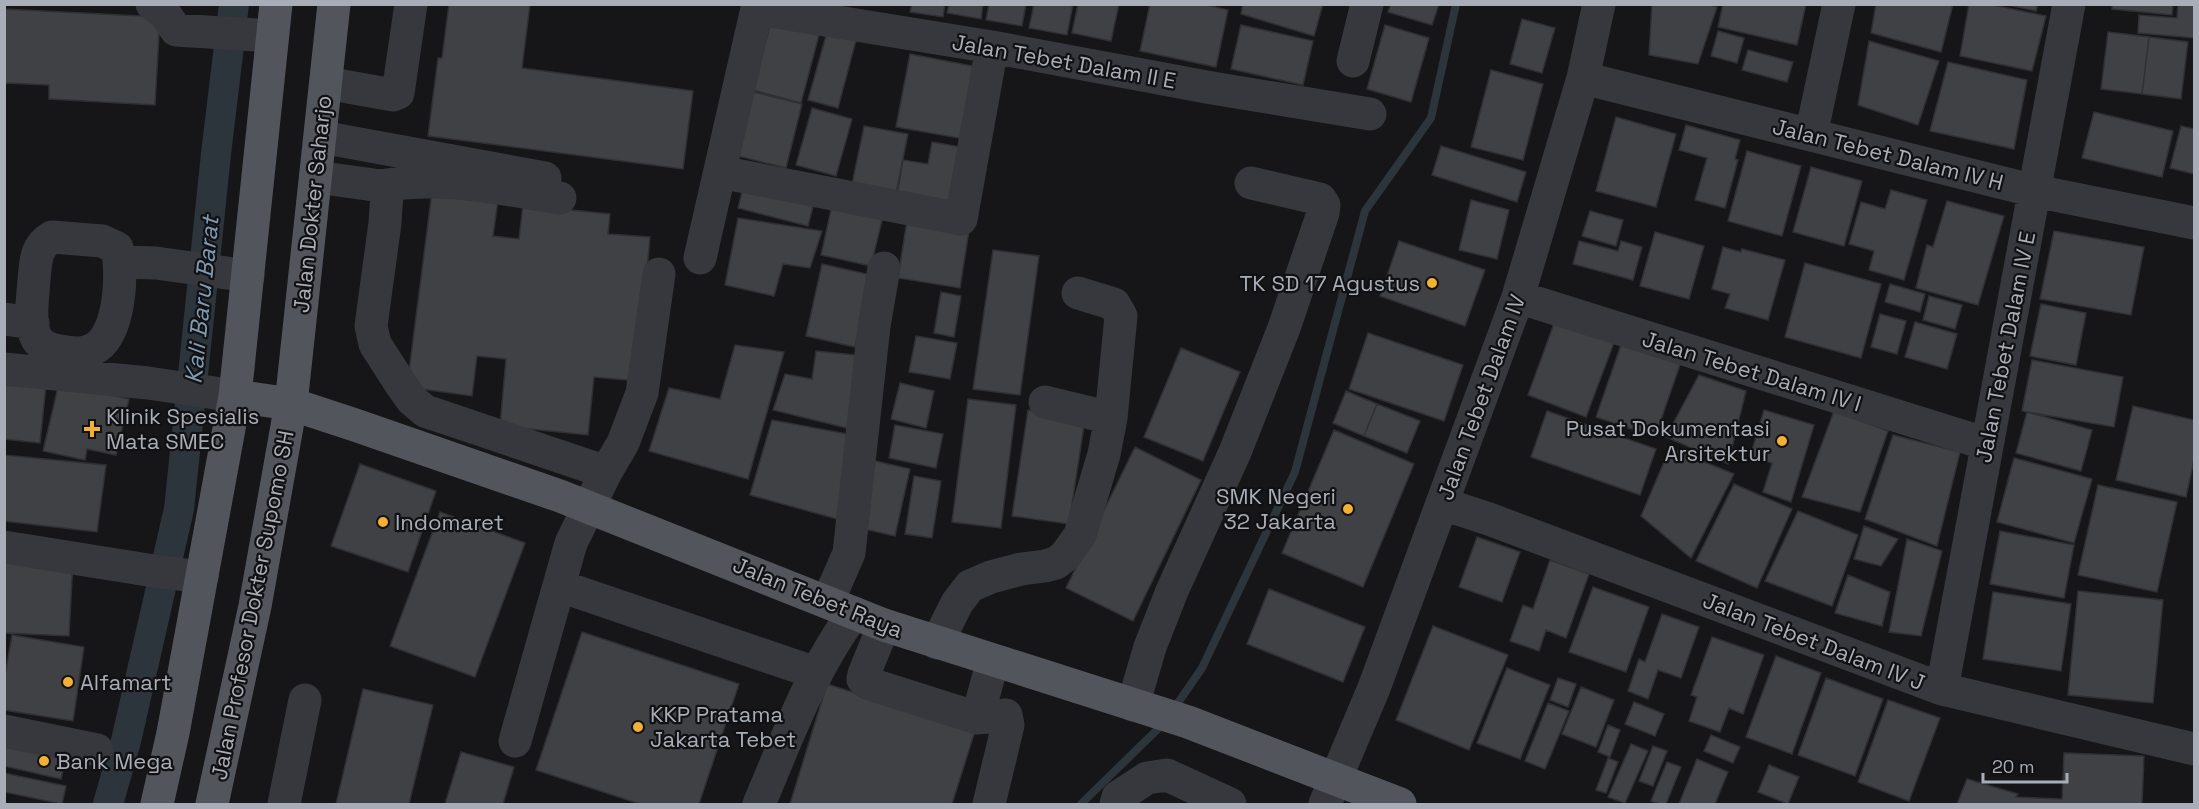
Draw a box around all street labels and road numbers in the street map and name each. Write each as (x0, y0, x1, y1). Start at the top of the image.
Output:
street label: Jalan Tebet Dalam II E (950, 28, 1178, 94)
street label: Jalan Dokter Saharjo (287, 94, 337, 314)
street label: Jalan Tebet Dalam IV H (1770, 112, 2006, 196)
street label: Jalan Tebet Dalam IV E (1969, 229, 2041, 465)
street label: Jalan Tebet Dalam IV (1431, 290, 1531, 504)
street label: Jalan Tebet Dalam IV I (1639, 324, 1865, 418)
street label: Jalan Profesor Dokter Supomo SH (204, 428, 300, 782)
street label: Jalan Tebet Raya (729, 550, 907, 644)
street label: Jalan Tebet Dalam IV J (1699, 586, 1929, 696)

